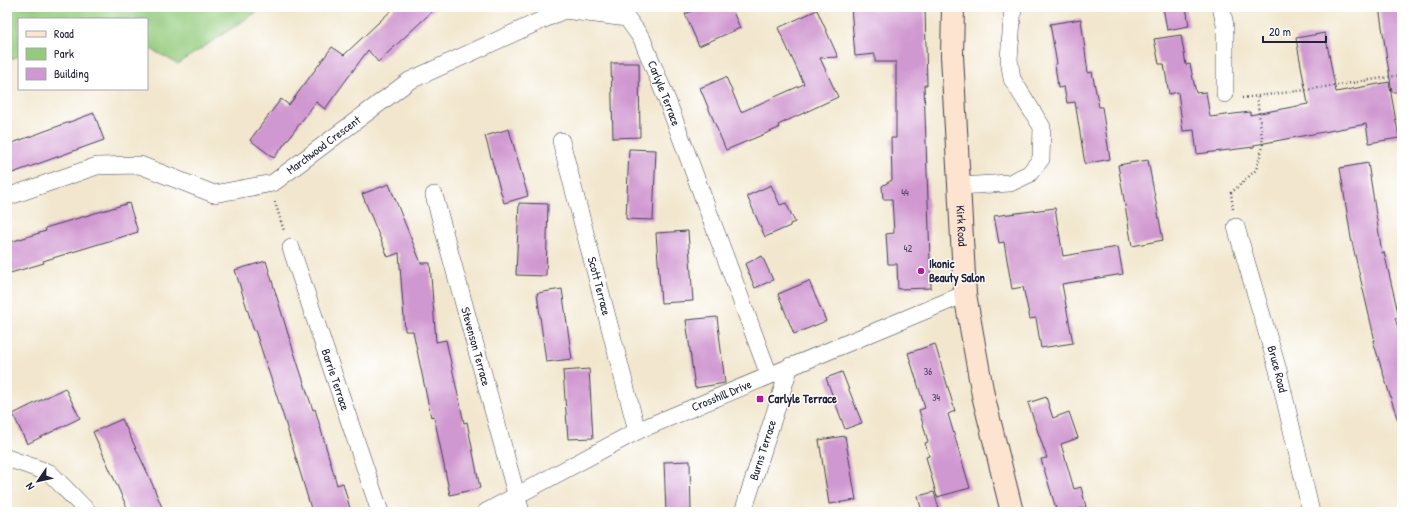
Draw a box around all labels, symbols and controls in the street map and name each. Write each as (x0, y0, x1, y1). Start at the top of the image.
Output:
legend (18, 18, 148, 90)
scale bar (1263, 18, 1326, 44)
text: 20 m (1269, 23, 1291, 40)
text: Road (54, 25, 74, 42)
text: Park (54, 45, 74, 62)
street label: Carlyle Terrace (644, 58, 685, 128)
text: Building (54, 65, 89, 82)
street label: Marchwood Crescent (283, 111, 365, 178)
house number: 44 (901, 186, 909, 199)
street label: Kirk Road (952, 205, 971, 247)
house number: 42 (904, 242, 913, 255)
street label: Scott Terrace (584, 255, 615, 317)
place label: Ikonic Beauty Salon (929, 255, 986, 287)
marker: Ikonic Beauty Salon (916, 266, 926, 276)
street label: Stevenson Terrace (457, 305, 495, 388)
street label: Bruce Road (1263, 344, 1292, 394)
street label: Barrie Terrace (318, 346, 354, 413)
house number: 36 (924, 365, 932, 378)
street label: Crosshill Drive (689, 375, 754, 415)
place label: Carlyle Terrace (768, 390, 837, 408)
house number: 34 (932, 391, 940, 404)
marker: Carlyle Terrace (755, 394, 765, 404)
street label: Burns Terrace (745, 418, 780, 482)
north arrow (18, 461, 58, 501)
text: N (22, 480, 37, 493)

